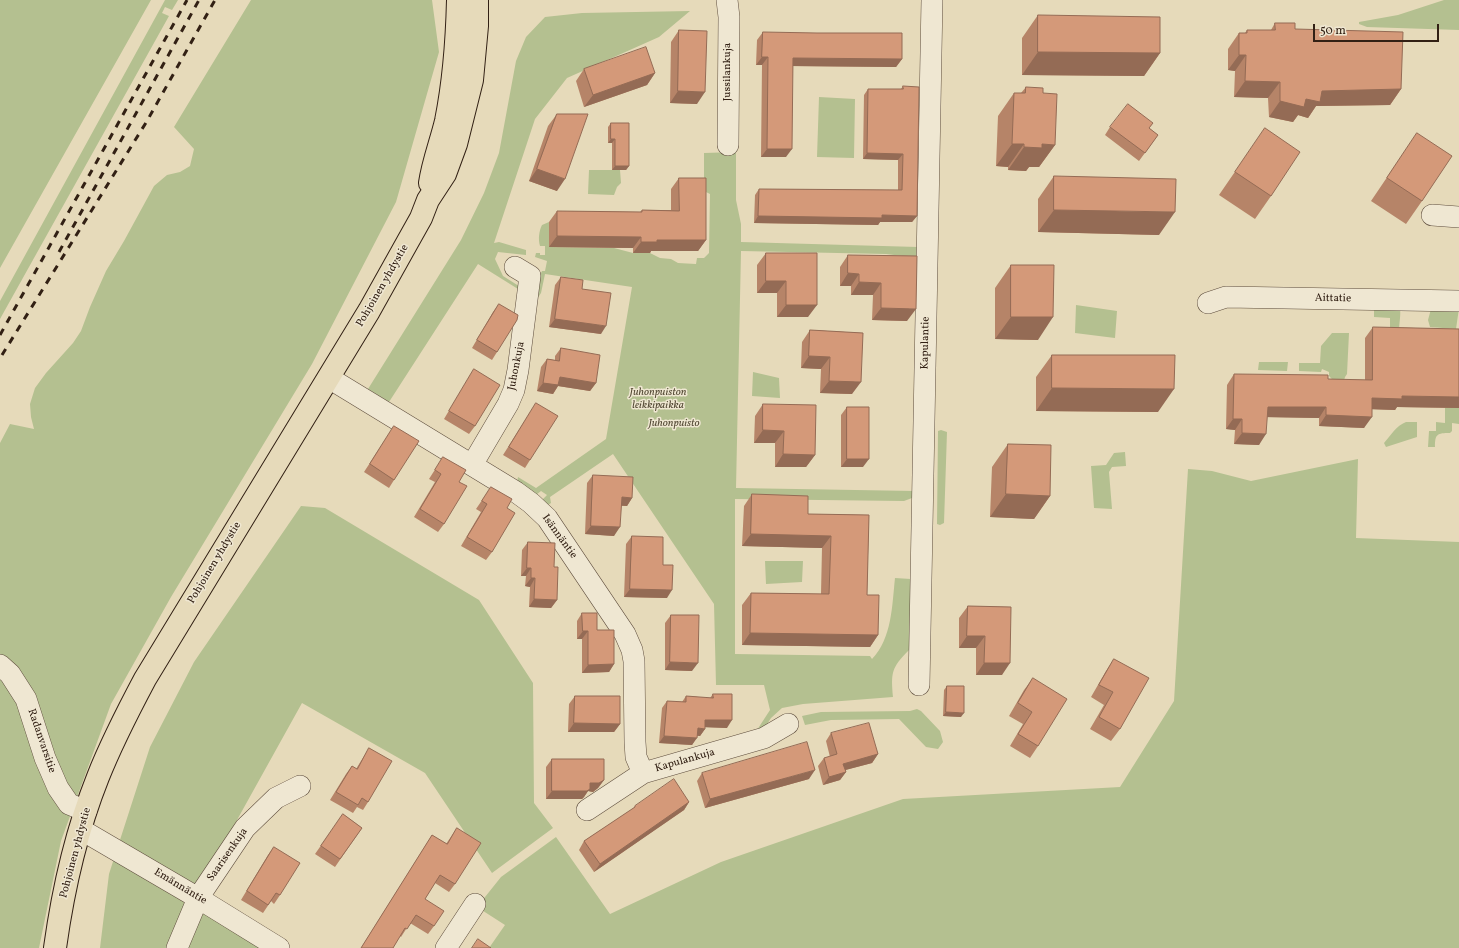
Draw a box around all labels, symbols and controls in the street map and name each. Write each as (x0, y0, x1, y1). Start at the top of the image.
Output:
scale bar (1315, 16, 1441, 42)
text: 50 m (1320, 23, 1346, 39)
street label: Jussilankuja (721, 43, 735, 101)
street label: Pohjoinen yhdystie (354, 242, 412, 330)
street label: Aittatie (1315, 292, 1351, 306)
street label: Kapulantie (919, 316, 933, 370)
street label: Juhonkuja (506, 340, 528, 392)
park label: Juhonpuiston leikkipaikka (630, 386, 686, 412)
park label: Juhonpuisto (648, 417, 700, 431)
street label: Isännäntie (538, 512, 580, 562)
street label: Pohjoinen yhdystie (185, 520, 245, 606)
street label: Radanvarsitie (24, 707, 58, 775)
street label: Kapulankuja (654, 746, 716, 776)
street label: Pohjoinen yhdystie (58, 806, 94, 900)
street label: Saarisenkuja (205, 826, 251, 884)
street label: Emännäntie (151, 866, 209, 908)

